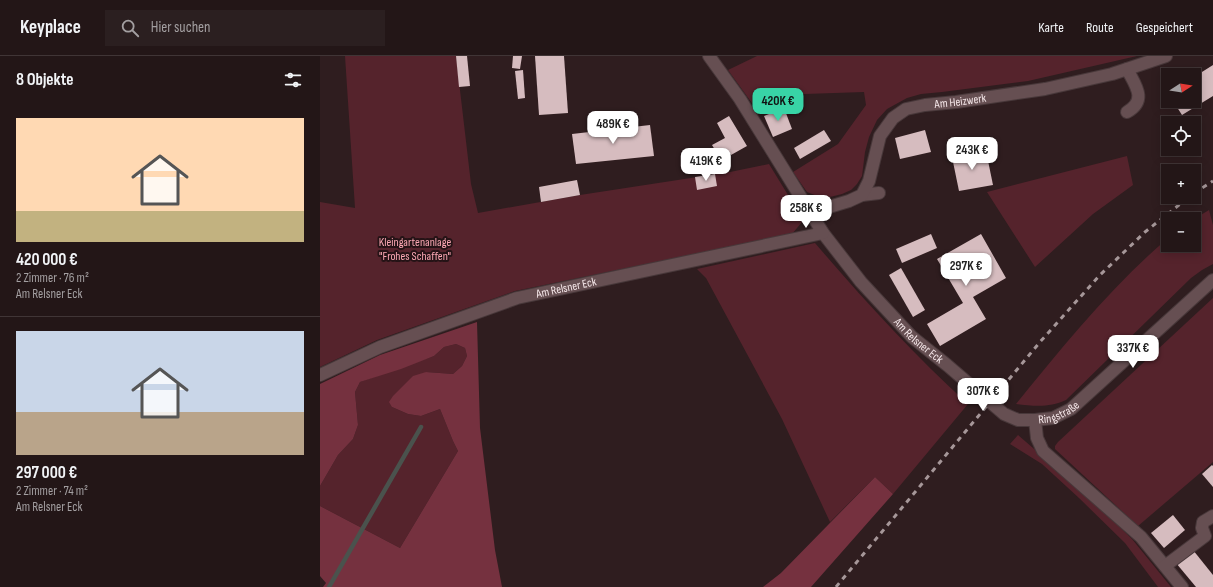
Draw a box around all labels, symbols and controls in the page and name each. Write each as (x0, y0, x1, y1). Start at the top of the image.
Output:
search box (105, 10, 385, 46)
text: Keyplace (20, 16, 81, 39)
icon: search (119, 17, 141, 39)
text: Hier suchen (151, 18, 211, 37)
text: Karte (1038, 19, 1064, 36)
text: Route (1086, 19, 1114, 36)
text: Gespeichert (1136, 19, 1193, 36)
north arrow (1161, 68, 1201, 108)
map controls (1161, 68, 1201, 252)
icon: filters (282, 69, 304, 91)
text: 8 Objekte (16, 70, 74, 90)
pin: 420K € (745, 88, 811, 122)
street label: Am Heizwerk (933, 91, 988, 112)
text: 420K € (761, 93, 795, 109)
pin: 489K € (580, 111, 646, 145)
text: 489K € (596, 116, 630, 132)
button: locate (1161, 116, 1201, 156)
pin: 243K € (939, 137, 1005, 171)
text: 243K € (956, 142, 988, 158)
icon: home (124, 144, 196, 216)
pin: 419K € (673, 148, 739, 182)
text: 419K € (690, 153, 722, 169)
button: + (1161, 164, 1201, 204)
pin: 258K € (773, 195, 839, 229)
text: 258K € (790, 200, 822, 216)
button: − (1161, 212, 1201, 252)
park label: Kleingartenanlage "Frohes Schaffen" (379, 235, 451, 264)
text: 420 000 € (16, 250, 78, 270)
pin: 297K € (933, 253, 999, 287)
text: 297K € (950, 258, 982, 274)
text: 2 Zimmer · 76 m² (16, 270, 89, 286)
street label: Am Relsner Eck (534, 274, 598, 302)
text: Am Relsner Eck (16, 286, 82, 302)
street label: Am Relsner Eck (890, 314, 946, 367)
pin: 337K € (1100, 335, 1166, 369)
text: 337K € (1117, 340, 1149, 356)
icon: home (124, 357, 196, 429)
pin: 307K € (950, 378, 1016, 412)
text: 307K € (967, 383, 999, 399)
street label: Ringstraße (1038, 398, 1083, 428)
text: 297 000 € (16, 463, 77, 483)
text: 2 Zimmer · 74 m² (16, 483, 88, 499)
text: Am Relsner Eck (16, 499, 82, 515)

